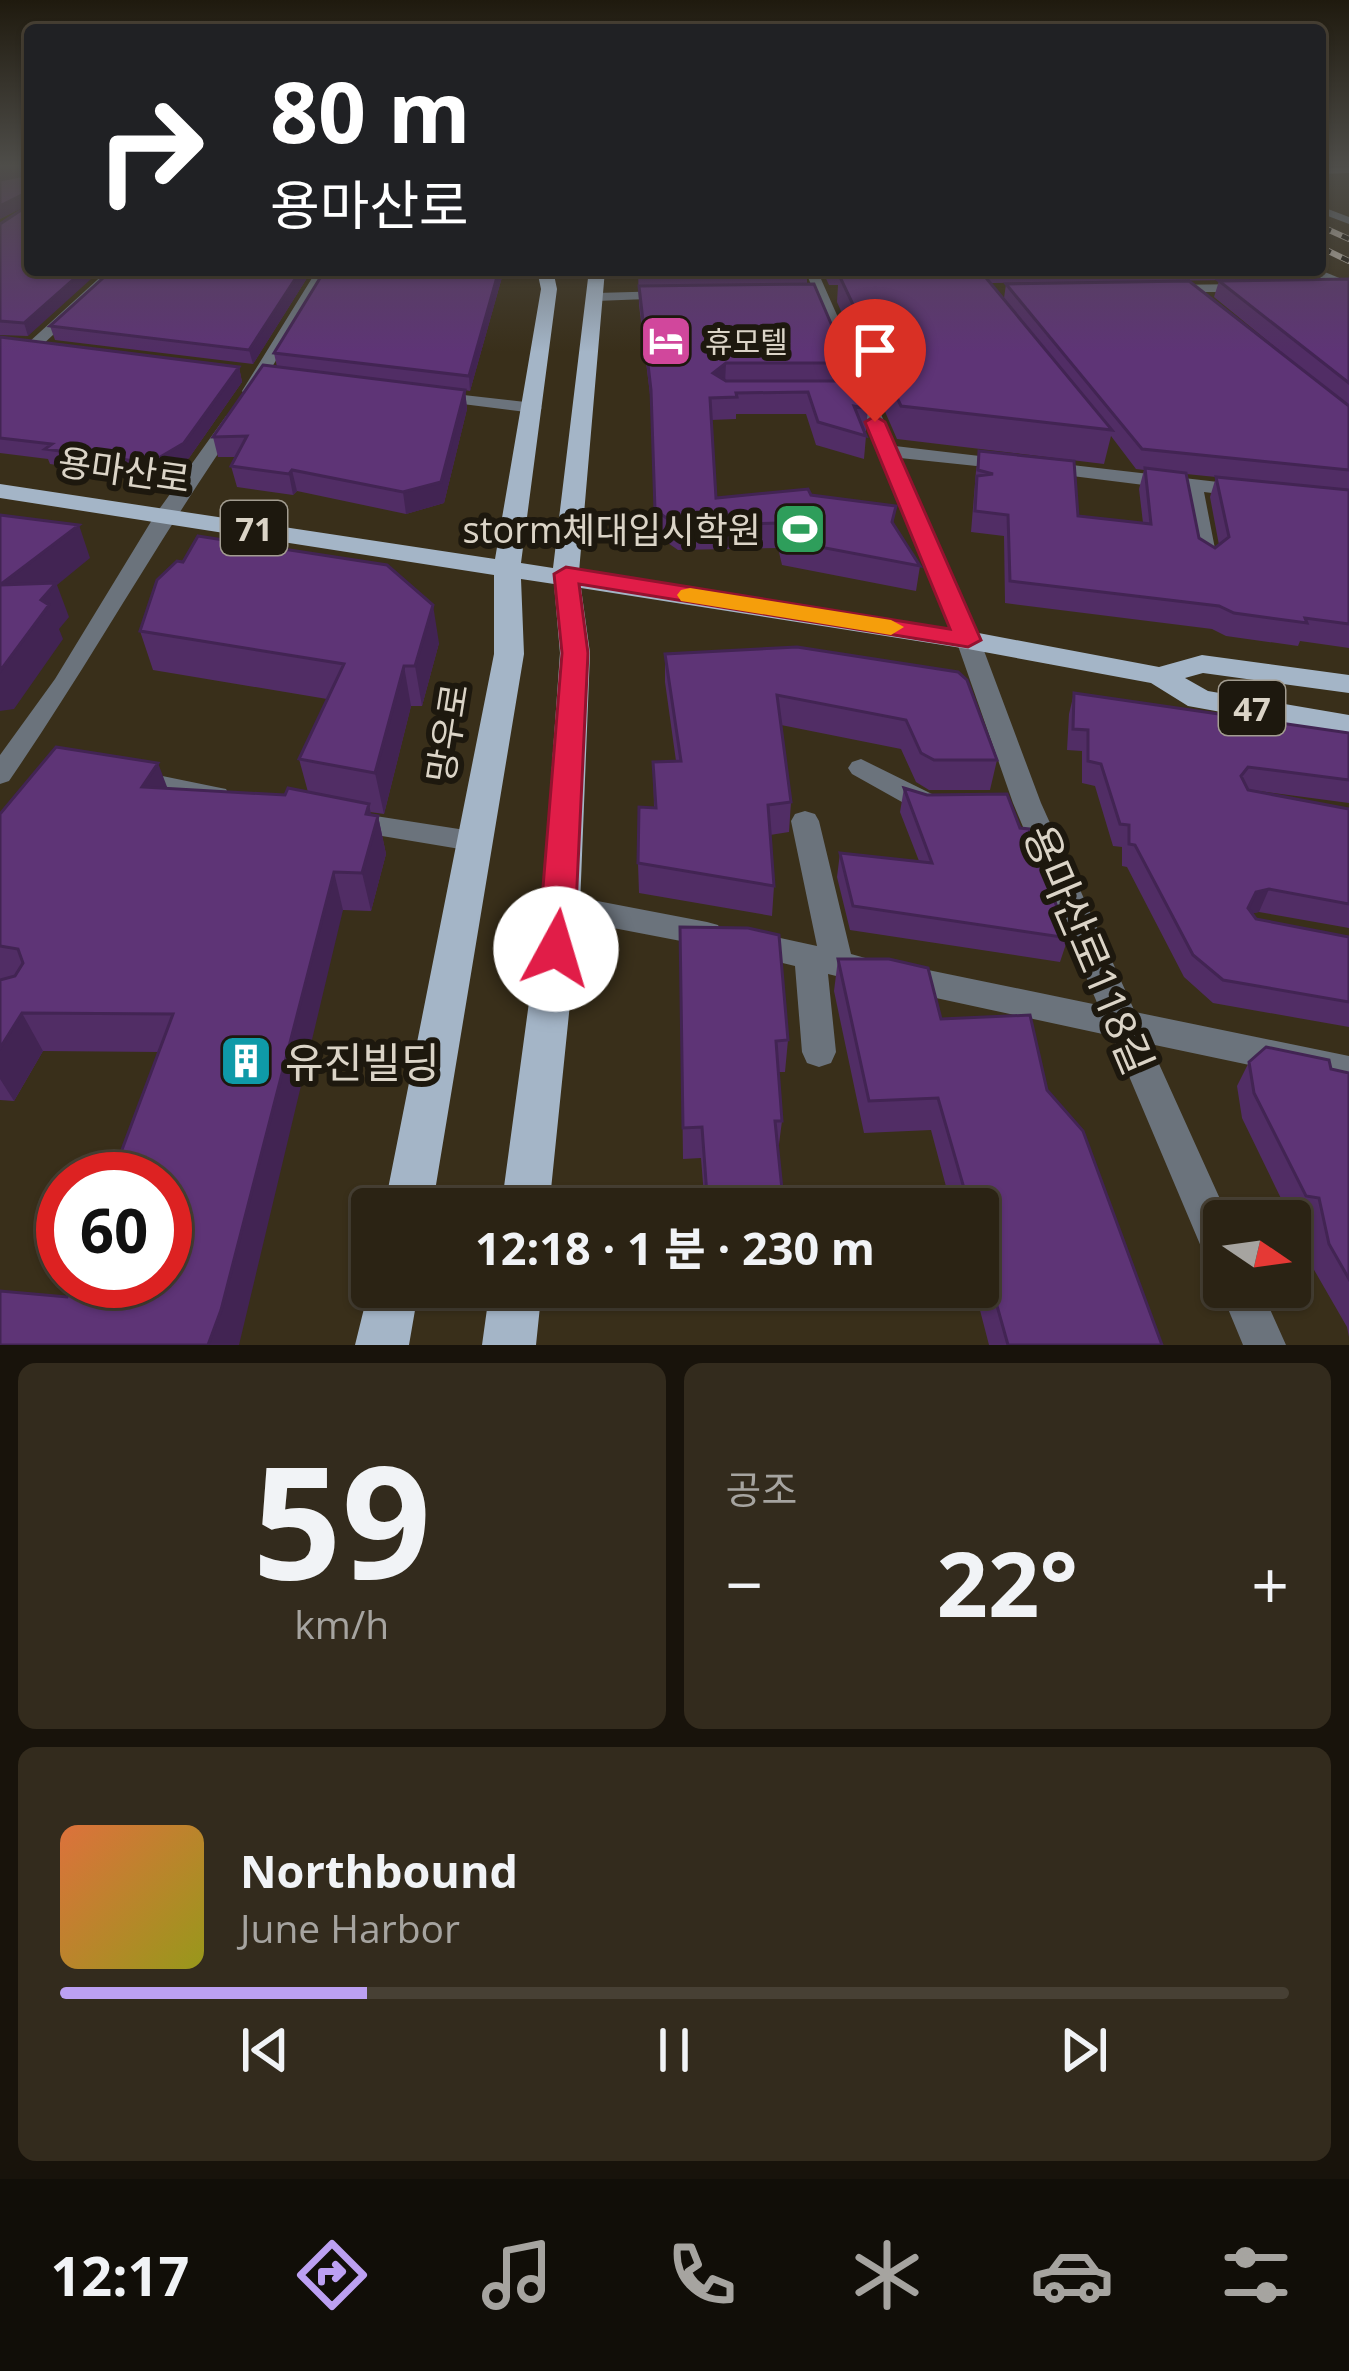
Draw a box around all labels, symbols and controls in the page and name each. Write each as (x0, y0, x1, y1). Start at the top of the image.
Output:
text: 80 m (270, 53, 470, 168)
icon: right (72, 72, 228, 228)
text: 용마산로 (270, 167, 469, 241)
pin (824, 299, 926, 422)
hotel icon: 휴모텔 (638, 313, 694, 369)
icon: arrive (842, 317, 908, 383)
place label: 휴모텔 (705, 321, 788, 362)
street label: 용마산로 (55, 437, 193, 503)
road number: 71 (221, 501, 287, 555)
sports icon: storm체대입시학원 (772, 501, 828, 557)
place label: storm체대입시학원 (463, 505, 761, 554)
street label: 망우로 (415, 680, 479, 786)
road number: 47 (1219, 681, 1285, 735)
street label: 용마산로118길 (1012, 816, 1168, 1082)
position arrow (493, 886, 619, 1012)
building icon: 유진빌딩 (218, 1033, 274, 1089)
place label: 유진빌딩 (285, 1033, 440, 1090)
speed limit sign: 60 (36, 1152, 192, 1308)
north arrow (1203, 1200, 1311, 1308)
map controls (1203, 1200, 1311, 1308)
text: 12:18 · 1 분 · 230 m (475, 1217, 875, 1278)
text: 59 (253, 1412, 431, 1625)
text: 공조 (726, 1462, 797, 1515)
text: 22° (937, 1521, 1078, 1643)
text: − (726, 1538, 763, 1628)
text: + (1251, 1538, 1289, 1628)
text: km/h (294, 1597, 389, 1650)
text: Northbound (240, 1840, 518, 1901)
text: June Harbor (240, 1901, 460, 1954)
icon: previous (232, 2017, 298, 2083)
icon: pause (641, 2017, 707, 2083)
icon: next (1051, 2017, 1117, 2083)
icon: directions (290, 2233, 374, 2317)
icon: music (475, 2233, 559, 2317)
icon: phone (660, 2233, 744, 2317)
icon: climate (845, 2233, 929, 2317)
icon: car (1030, 2233, 1114, 2317)
icon: filters (1214, 2233, 1298, 2317)
text: 12:17 (50, 2238, 189, 2312)

